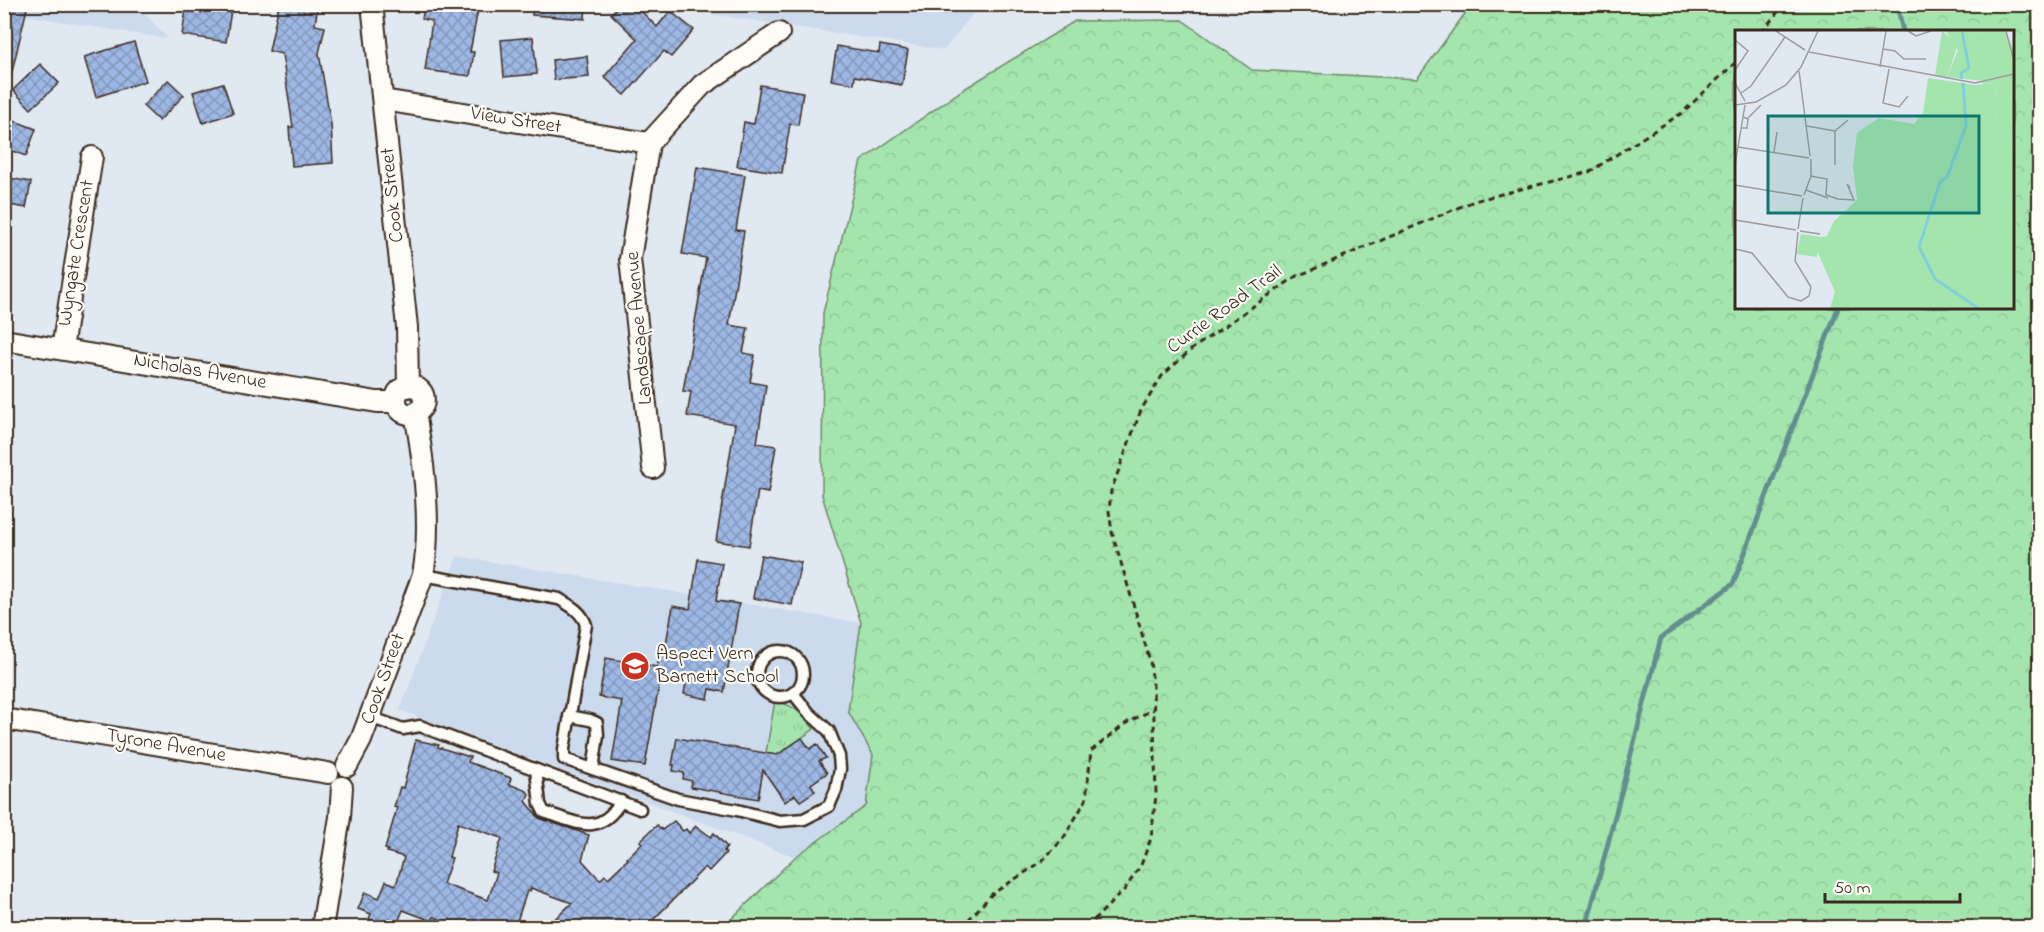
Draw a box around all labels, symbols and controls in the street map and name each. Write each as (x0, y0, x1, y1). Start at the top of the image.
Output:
inset map (1735, 30, 2014, 309)
street label: View Street (468, 99, 564, 143)
street label: Cook Street (374, 146, 412, 244)
street label: Wyngate Crescent (51, 178, 104, 328)
street label: Landscape Avenue (619, 250, 661, 406)
street label: Currie Road Trail (1161, 258, 1289, 362)
street label: Nicholas Avenue (131, 346, 269, 398)
street label: Cook Street (354, 629, 414, 729)
place label: Aspect Vern Barnett School (655, 640, 779, 692)
school or university icon: Aspect Vern Barnett School (619, 650, 651, 682)
street label: Tyrone Avenue (104, 721, 228, 771)
scale bar (1825, 866, 1960, 904)
text: 50 m (1834, 876, 1871, 902)

